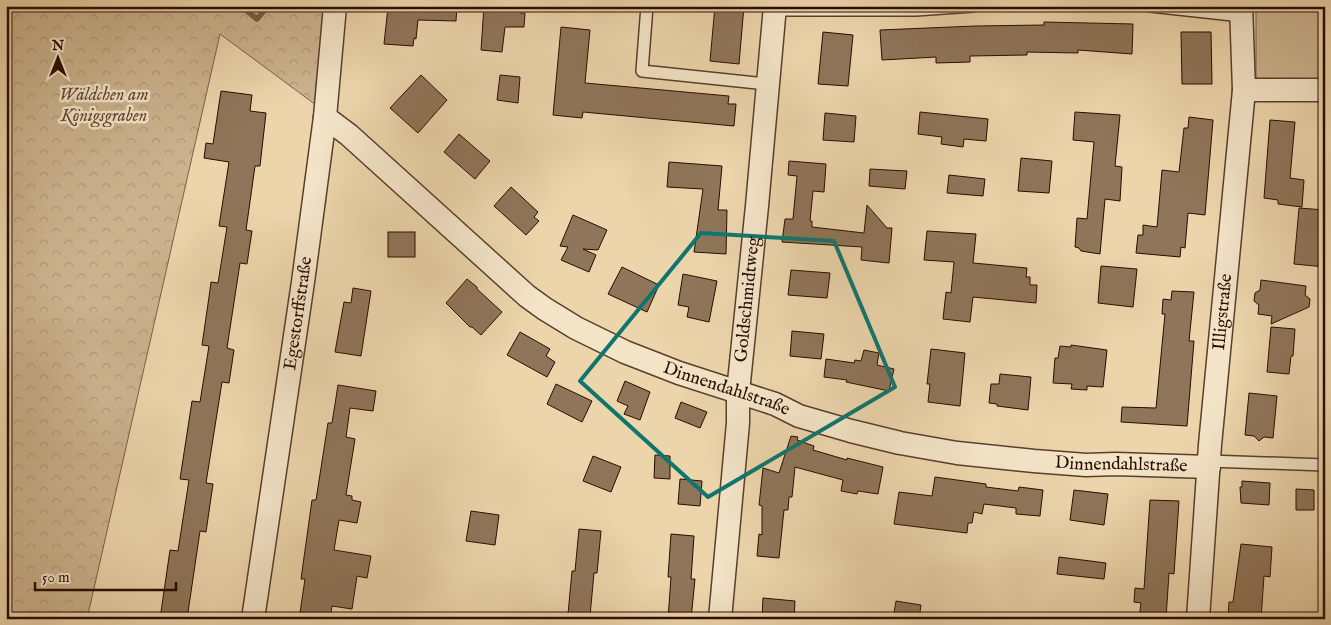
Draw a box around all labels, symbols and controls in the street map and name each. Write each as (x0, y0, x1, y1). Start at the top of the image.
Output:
north arrow (32, 32, 82, 82)
text: N (51, 37, 64, 55)
park label: Wäldchen am Königsgraben (59, 84, 149, 128)
street label: Goldschmidtweg (730, 235, 765, 363)
street label: Egestorffstraße (279, 255, 318, 372)
street label: Illigstraße (1208, 273, 1238, 351)
street label: Dinnendahlstraße (660, 356, 794, 421)
street label: Dinnendahlstraße (1054, 451, 1188, 478)
scale bar (35, 560, 176, 592)
text: 50 m (42, 568, 70, 587)

